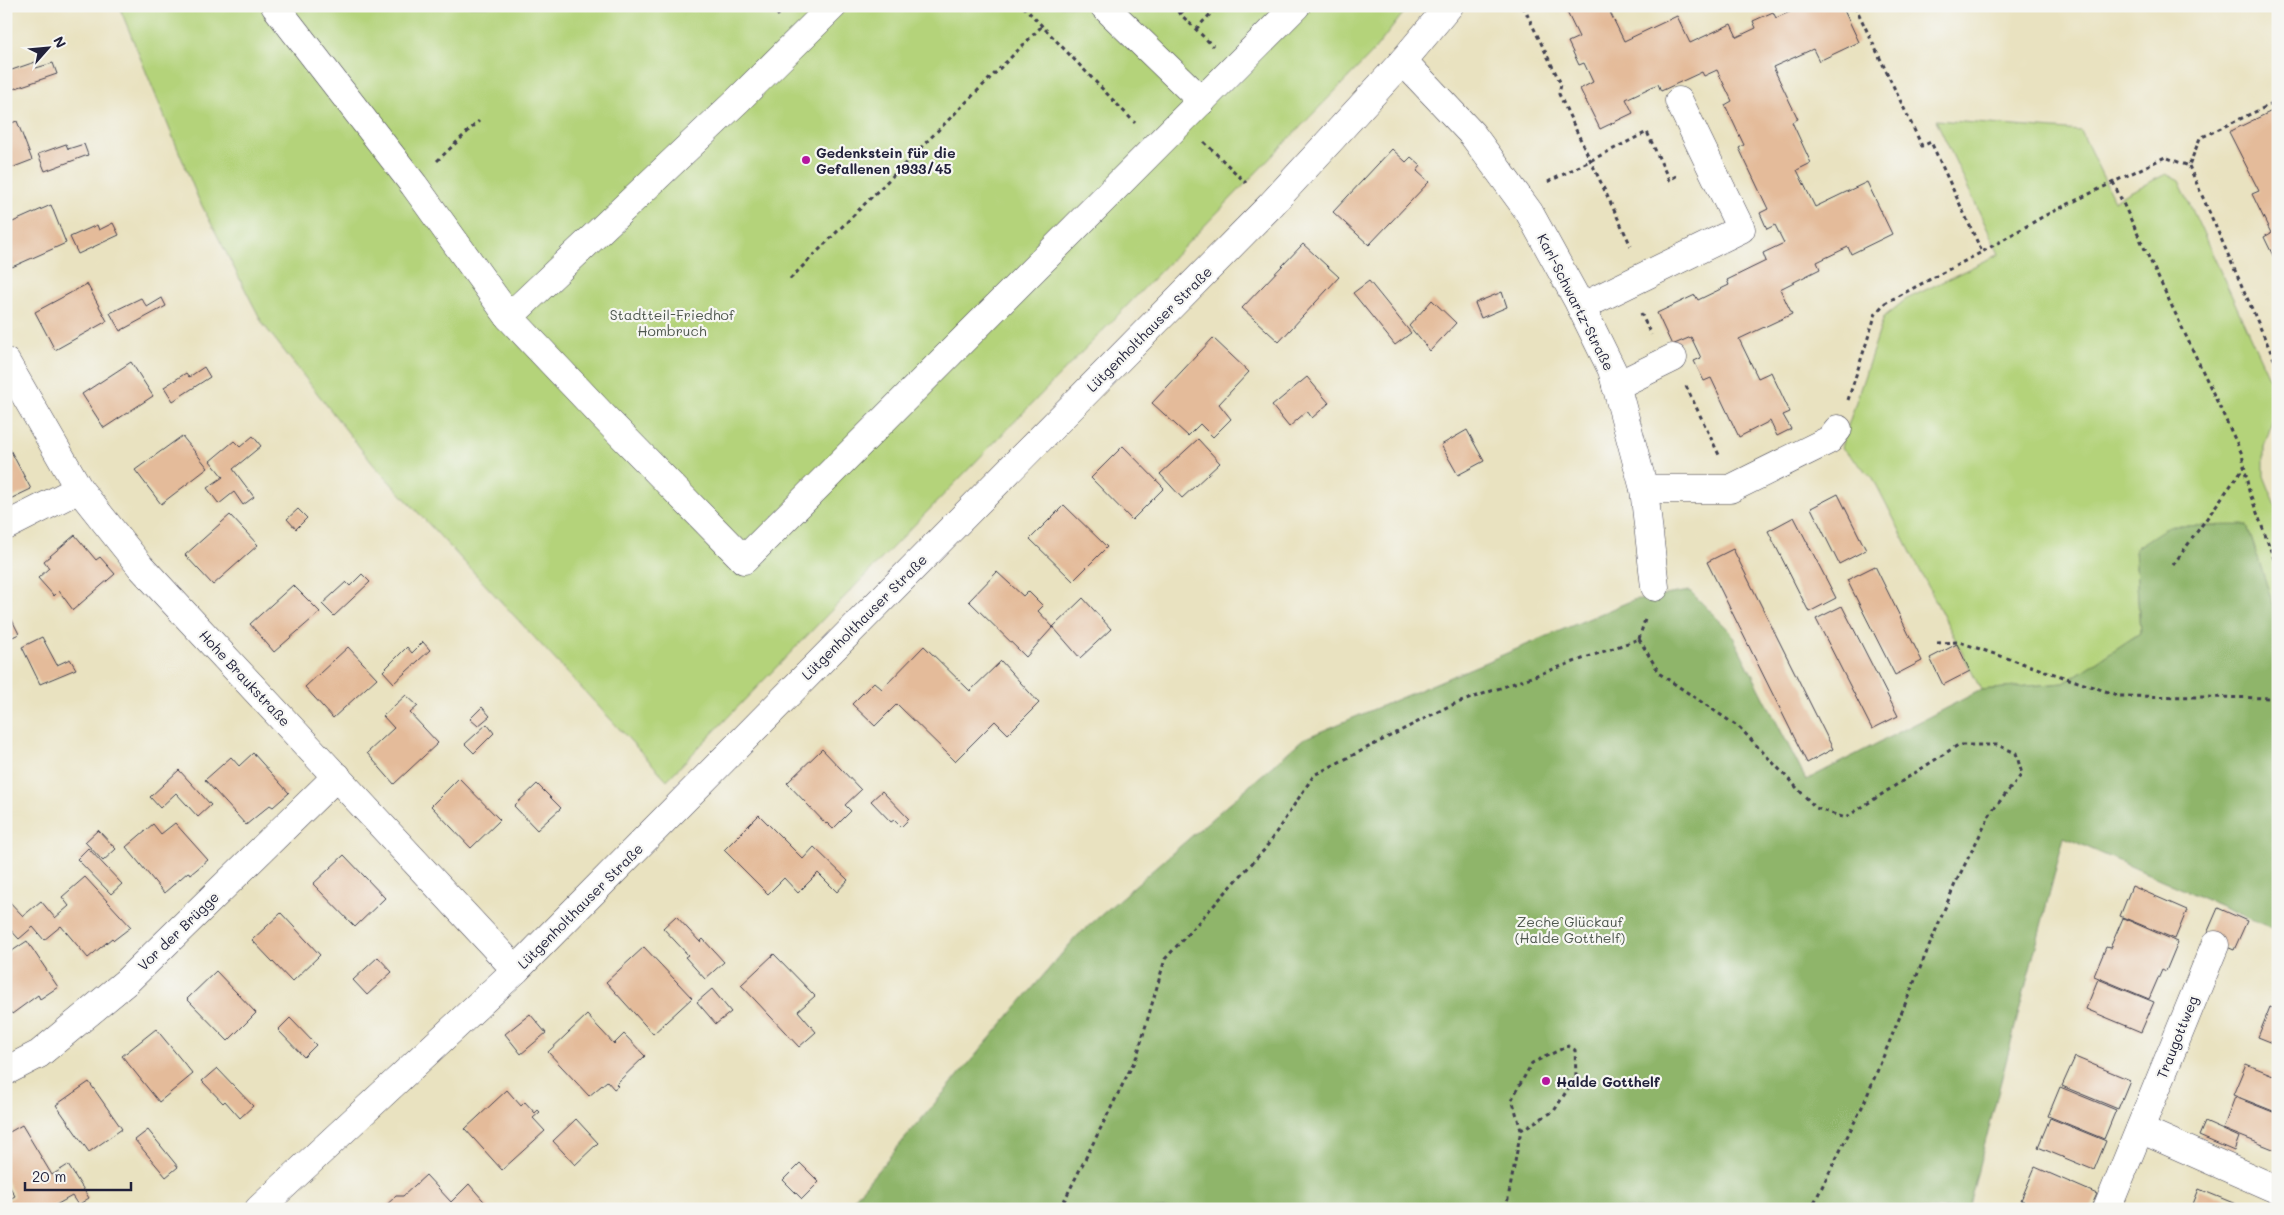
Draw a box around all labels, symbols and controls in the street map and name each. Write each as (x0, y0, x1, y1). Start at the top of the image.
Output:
north arrow (22, 22, 72, 72)
text: N (49, 33, 71, 51)
place label: Gedenkstein für die Gefallenen 1933/45 (816, 143, 956, 178)
marker: Gedenkstein für die Gefallenen 1933/45 (800, 154, 812, 166)
street label: Karl-Schwartz-Straße (1533, 230, 1619, 374)
street label: Lütgenholthauser Straße (1082, 262, 1216, 396)
park label: Stadtteil-Friedhof Hombruch (610, 305, 735, 340)
street label: Lütgenholthauser Straße (797, 550, 931, 684)
street label: Hohe Braukstraße (195, 626, 295, 730)
street label: Lütgenholthauser Straße (513, 839, 647, 973)
street label: Vor der Brügge (133, 887, 223, 975)
park label: Zeche Glückauf (Halde Gotthelf) (1515, 912, 1625, 947)
street label: Traugottweg (2152, 993, 2202, 1081)
place label: Halde Gotthelf (1556, 1072, 1661, 1091)
marker: Halde Gotthelf (1540, 1075, 1552, 1087)
scale bar (25, 1160, 131, 1192)
text: 20 m (32, 1166, 66, 1186)

